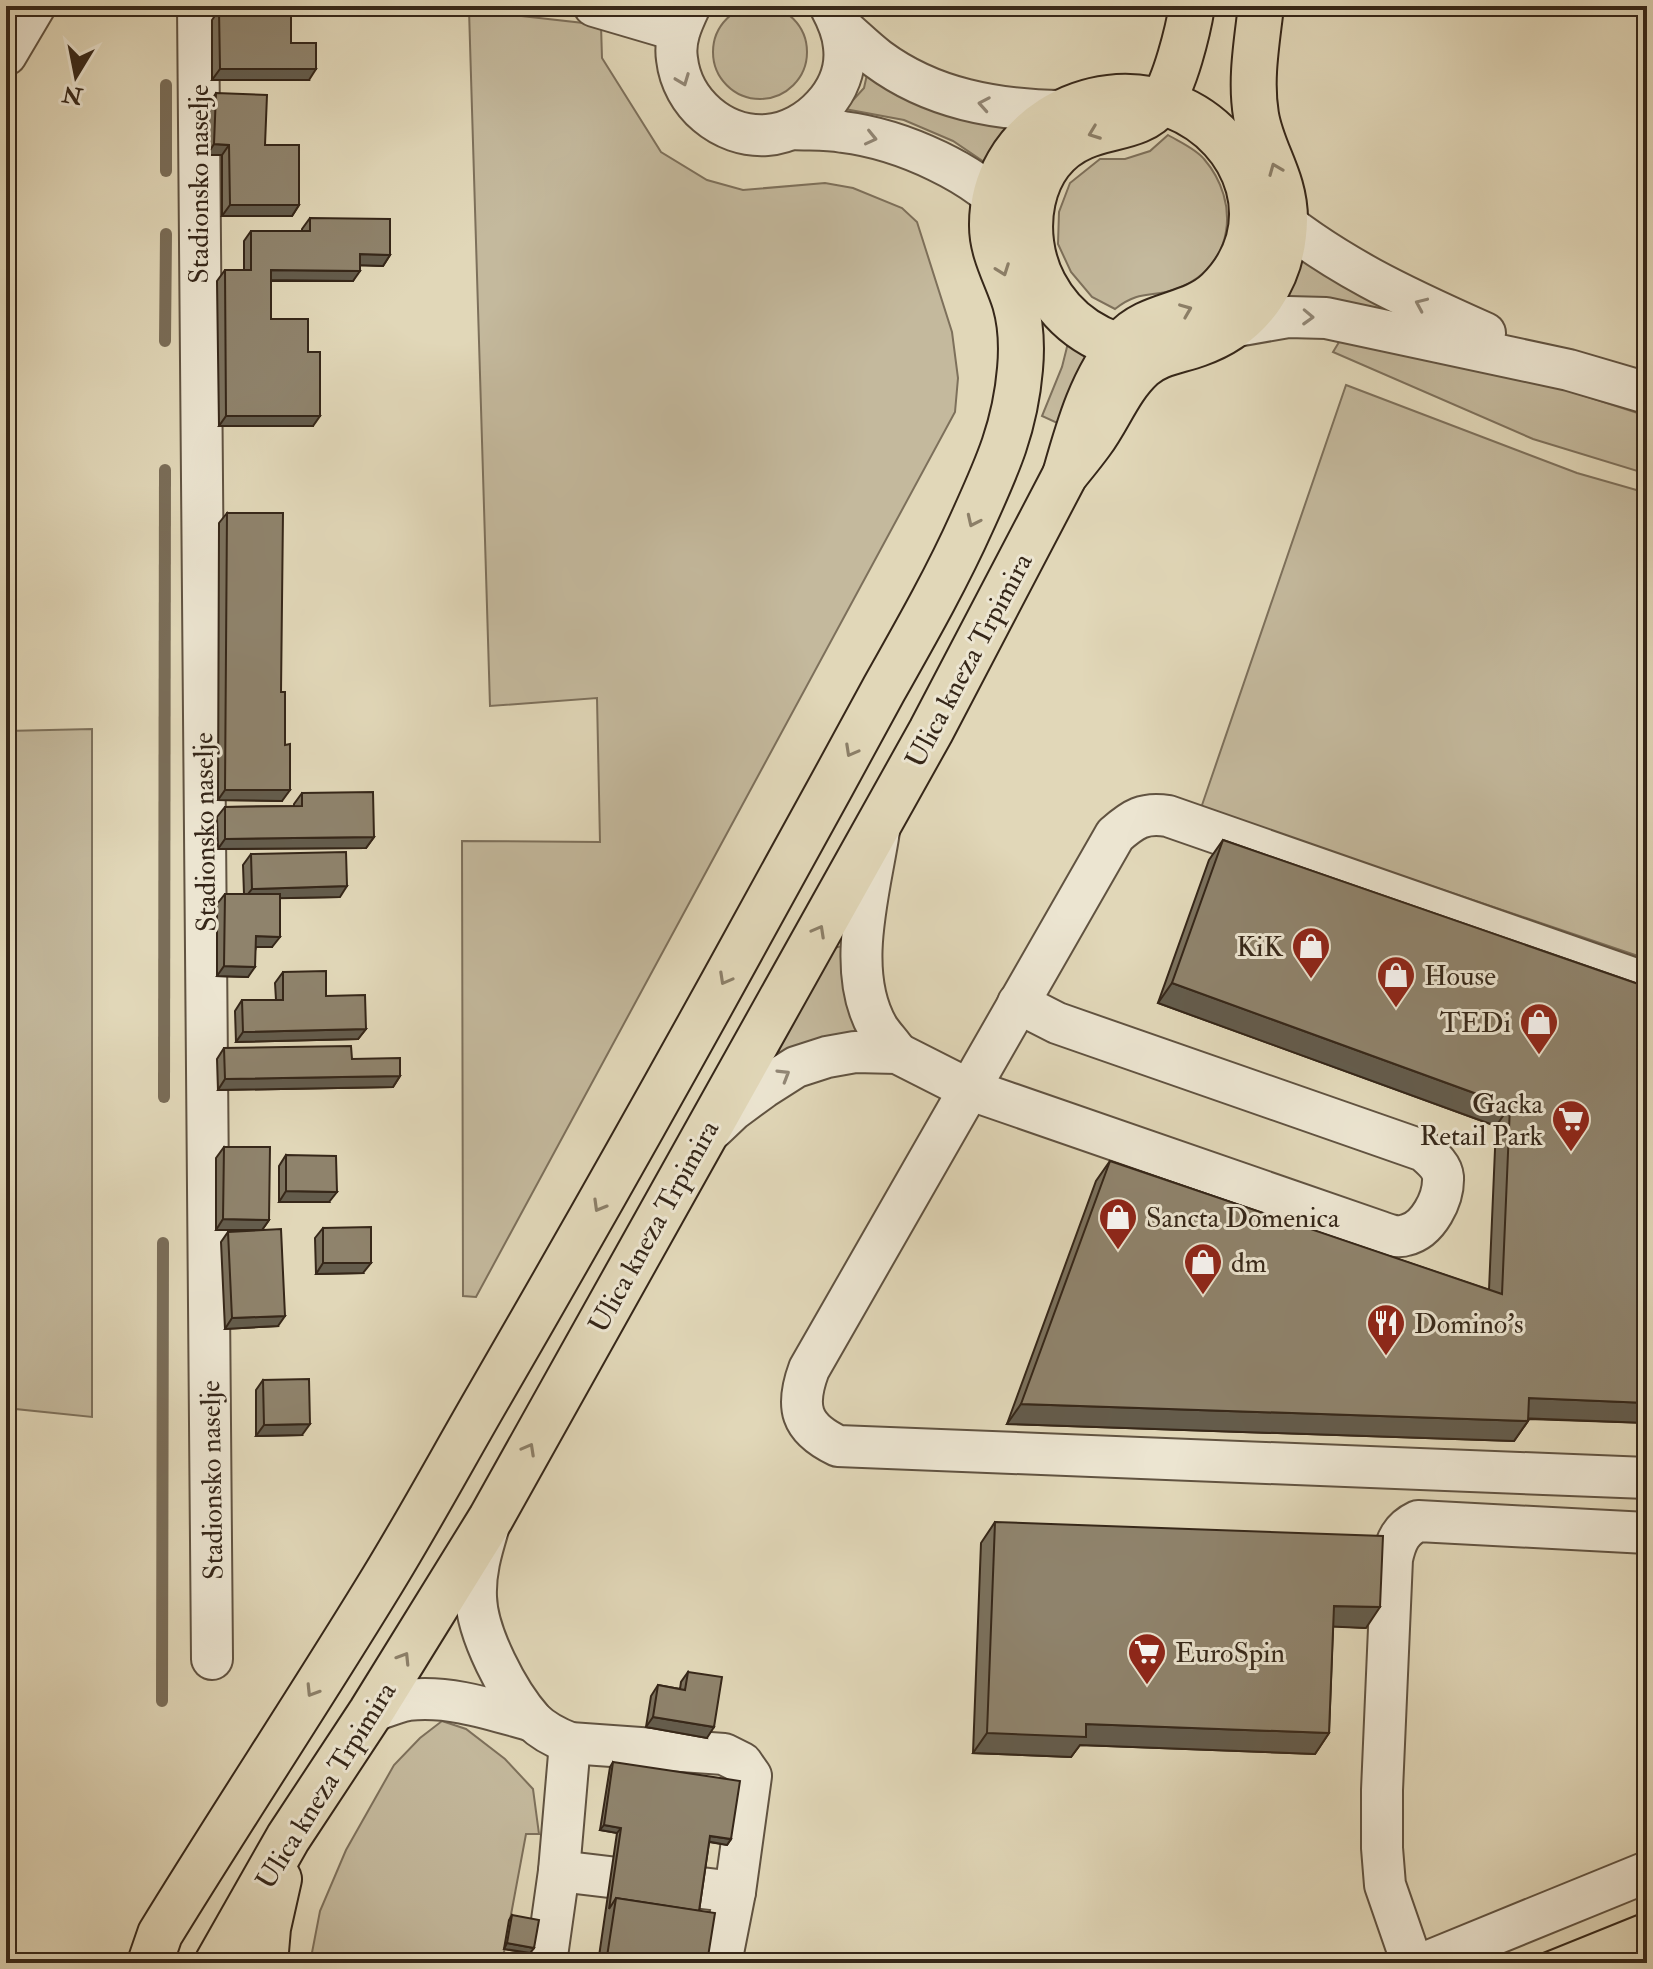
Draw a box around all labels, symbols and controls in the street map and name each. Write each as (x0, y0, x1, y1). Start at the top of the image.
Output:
north arrow (36, 36, 116, 116)
one-way arrow (674, 72, 690, 86)
text: N (60, 79, 86, 110)
street label: Stadionsko naselje (182, 84, 217, 284)
one-way arrow (977, 97, 991, 114)
one-way arrow (1087, 123, 1101, 140)
one-way arrow (863, 129, 877, 146)
one-way arrow (1268, 163, 1285, 177)
one-way arrow (993, 262, 1009, 276)
one-way arrow (1415, 298, 1429, 314)
one-way arrow (1178, 304, 1192, 320)
one-way arrow (1302, 309, 1315, 326)
one-way arrow (966, 513, 982, 528)
street label: Ulica kneza Trpimira (898, 547, 1041, 774)
street label: Stadionsko naselje (186, 732, 225, 932)
one-way arrow (845, 743, 860, 757)
one-way arrow (809, 925, 825, 940)
shop icon: KiK (1290, 925, 1332, 980)
place label: KiK (1236, 930, 1283, 965)
shop icon: House (1375, 954, 1417, 1009)
place label: House (1424, 959, 1496, 994)
one-way arrow (719, 970, 735, 984)
shop icon: TEDi (1518, 1001, 1560, 1056)
place label: TEDi (1440, 1006, 1511, 1041)
one-way arrow (775, 1069, 790, 1085)
place label: Gacka Retail Park (1419, 1087, 1544, 1154)
supermarket icon: Gacka Retail Park (1550, 1098, 1592, 1153)
street label: Ulica kneza Trpimira (581, 1114, 728, 1339)
shop icon: Sancta Domenica (1097, 1196, 1139, 1251)
one-way arrow (593, 1197, 609, 1212)
place label: Sancta Domenica (1146, 1201, 1340, 1236)
shop icon: dm (1182, 1241, 1224, 1296)
place label: dm (1231, 1246, 1267, 1281)
restaurant icon: Domino's (1365, 1302, 1407, 1357)
place label: Domino's (1414, 1307, 1524, 1342)
street label: Stadionsko naselje (193, 1380, 232, 1580)
one-way arrow (519, 1443, 534, 1458)
supermarket icon: EuroSpin (1126, 1631, 1168, 1686)
place label: EuroSpin (1175, 1636, 1285, 1671)
one-way arrow (395, 1652, 410, 1667)
street label: Ulica kneza Trpimira (248, 1675, 404, 1896)
one-way arrow (307, 1683, 322, 1697)

